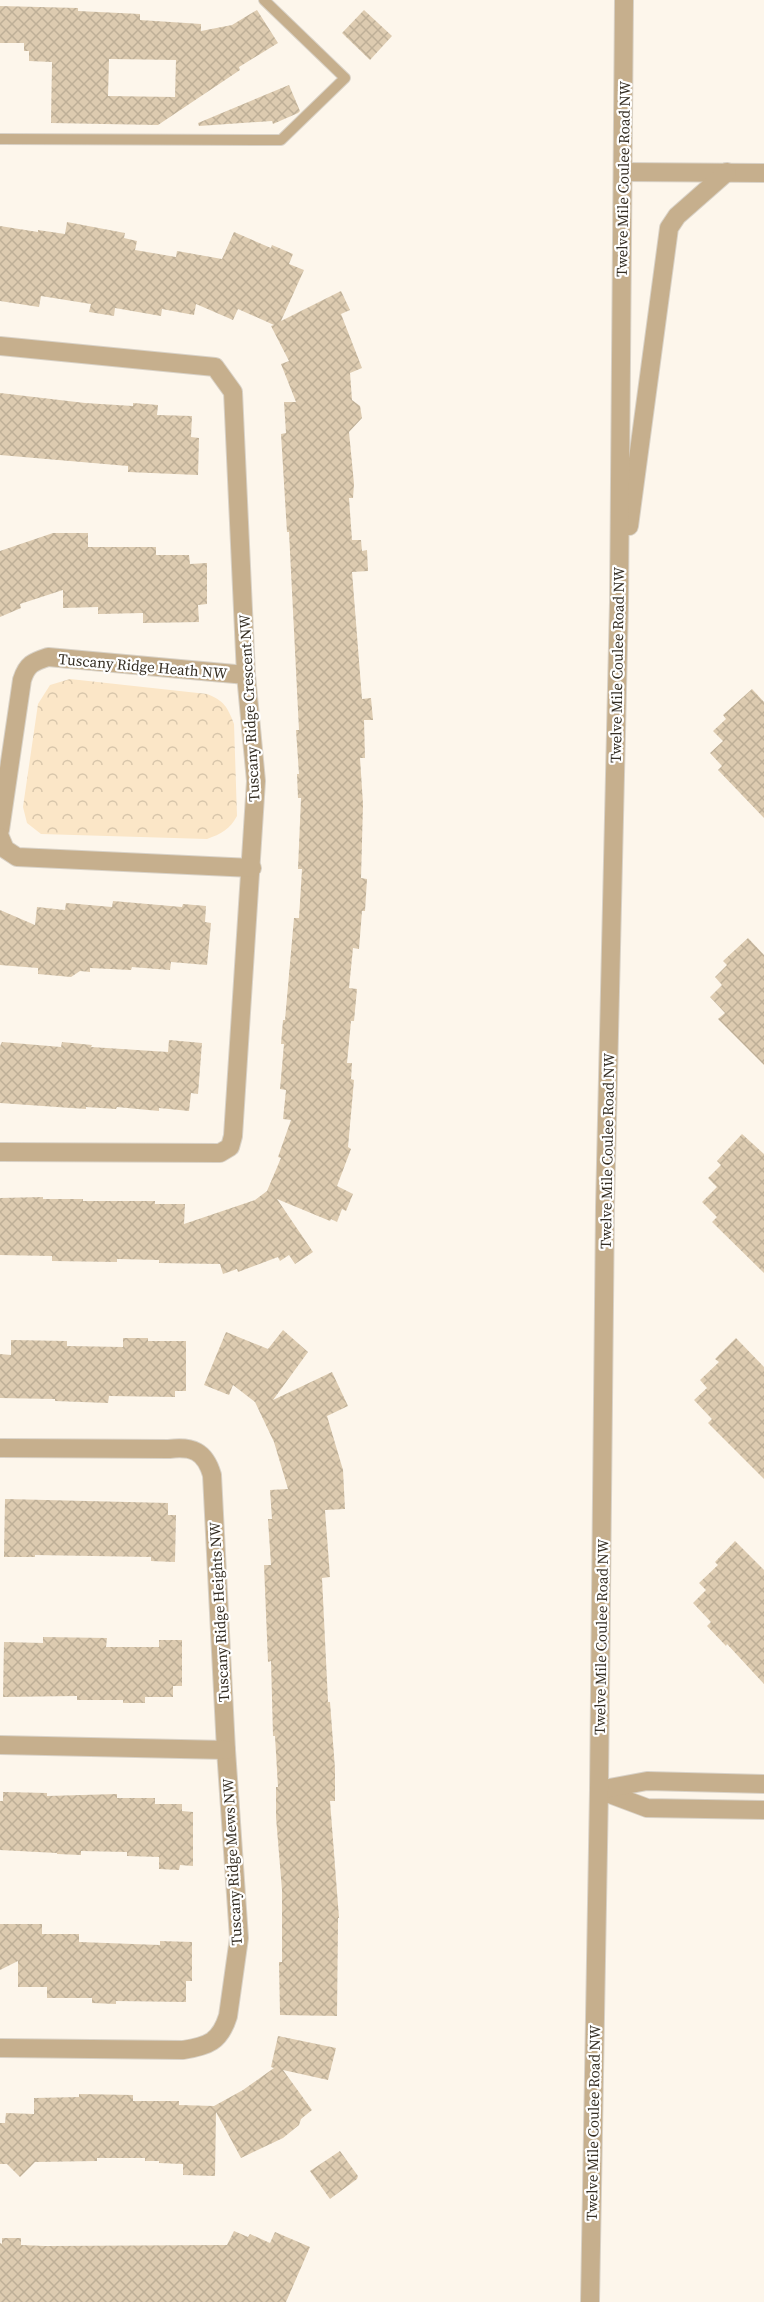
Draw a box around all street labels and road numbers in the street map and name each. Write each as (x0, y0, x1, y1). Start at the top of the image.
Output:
street label: Twelve Mile Coulee Road NW (611, 80, 635, 277)
street label: Twelve Mile Coulee Road NW (605, 566, 629, 763)
street label: Tuscany Ridge Crescent NW (234, 613, 264, 802)
street label: Tuscany Ridge Heath NW (58, 648, 229, 684)
street label: Twelve Mile Coulee Road NW (595, 1052, 619, 1249)
street label: Tuscany Ridge Heights NW (204, 1521, 234, 1703)
street label: Twelve Mile Coulee Road NW (589, 1538, 613, 1735)
street label: Tuscany Ridge Mews NW (217, 1777, 247, 1946)
street label: Twelve Mile Coulee Road NW (581, 2024, 605, 2221)

